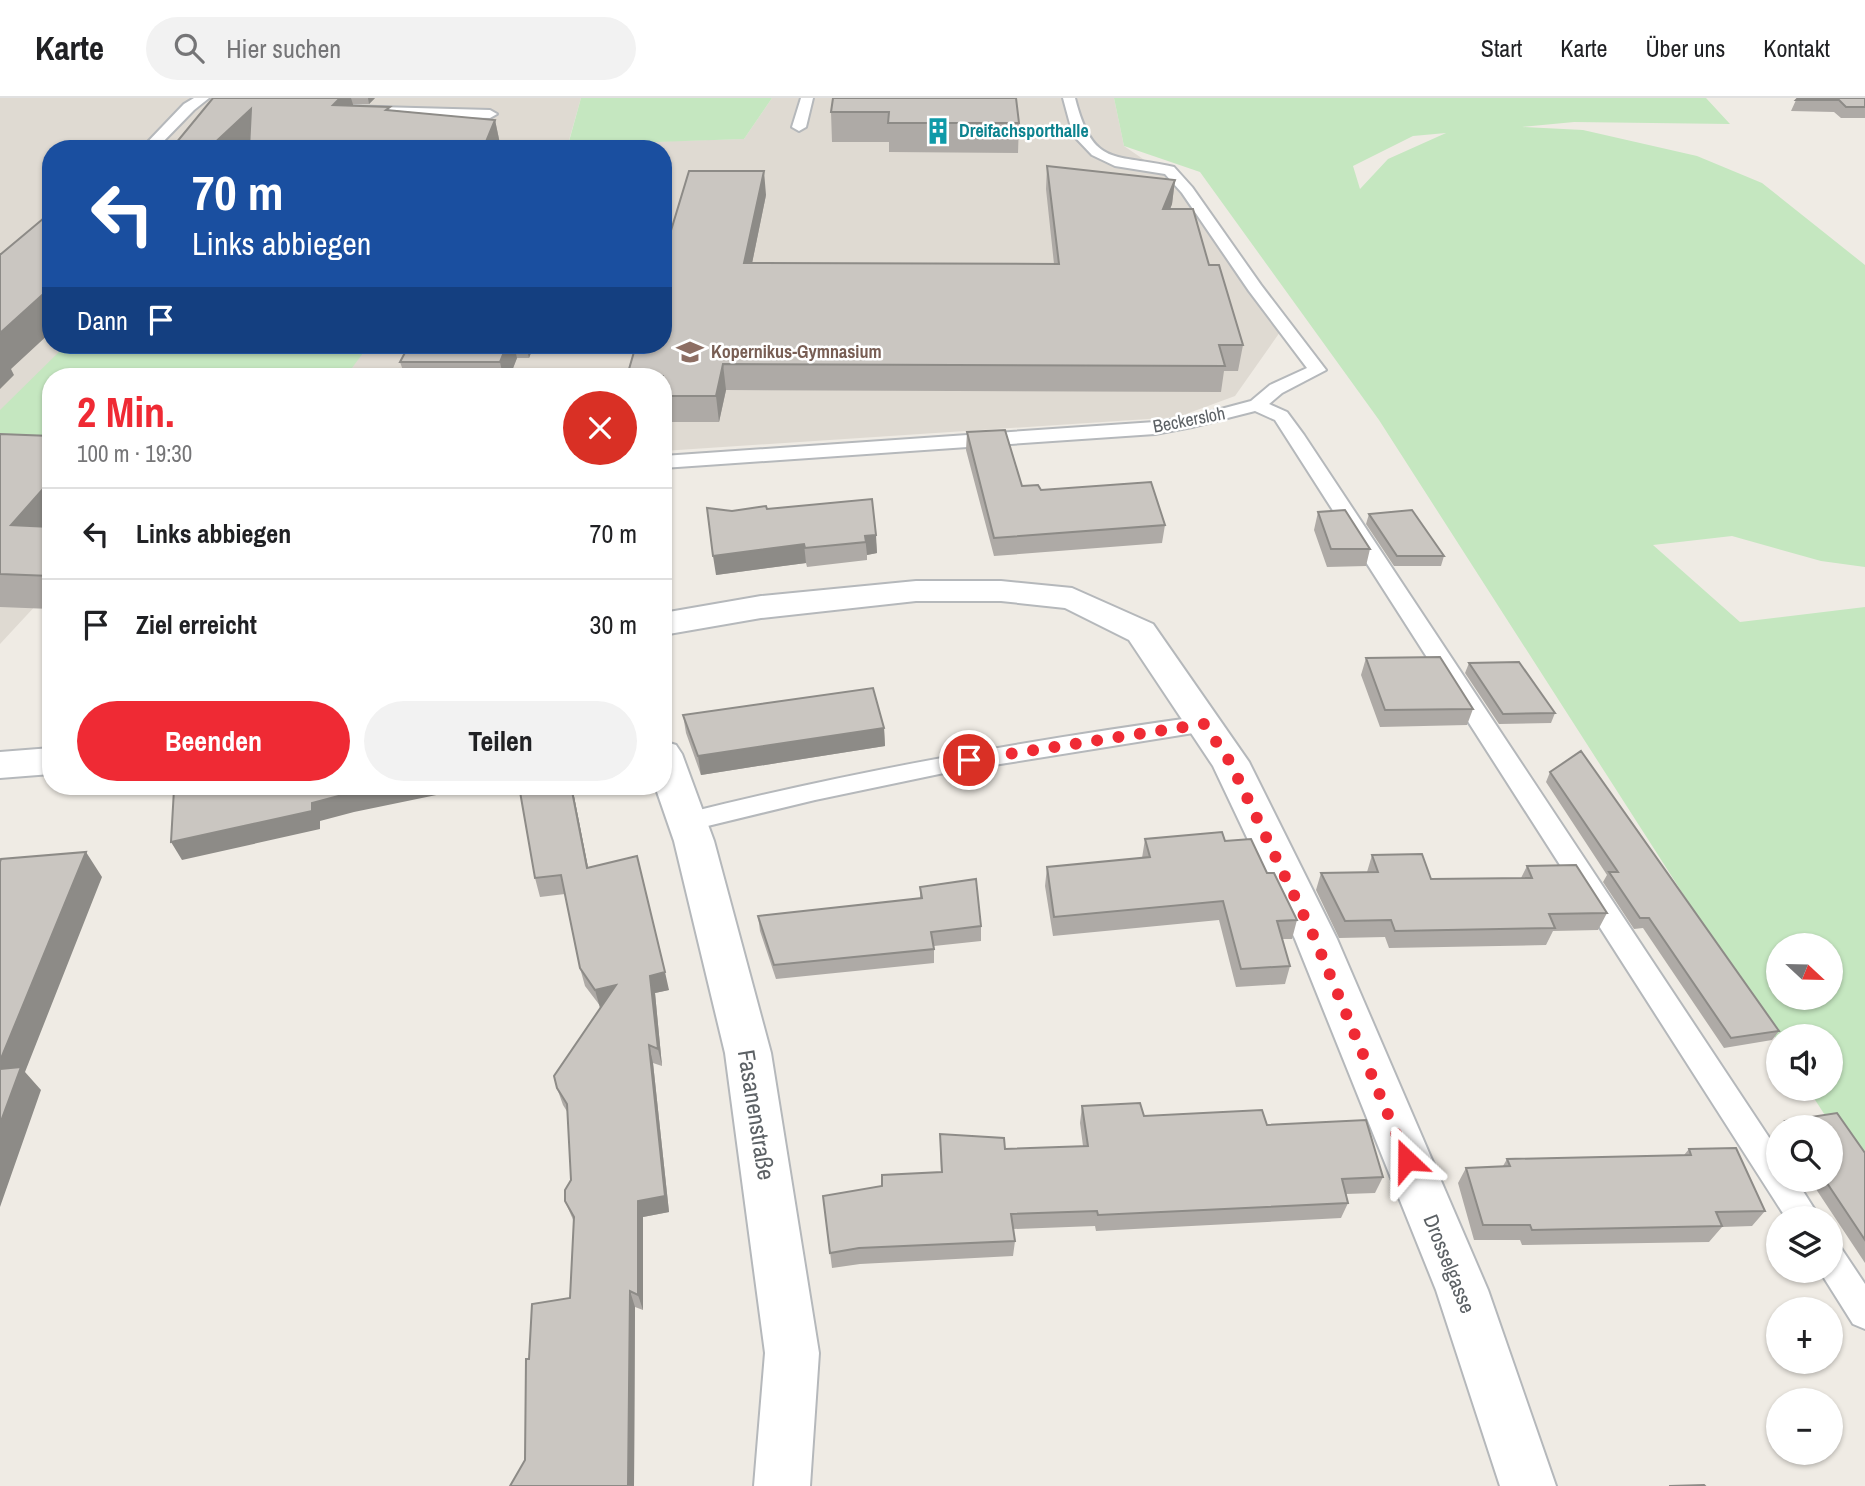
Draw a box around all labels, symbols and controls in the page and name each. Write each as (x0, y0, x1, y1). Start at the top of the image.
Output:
search box (146, 17, 636, 80)
text: Karte (35, 26, 104, 70)
icon: search (170, 29, 208, 67)
text: Hier suchen (226, 31, 341, 66)
text: Start (1481, 32, 1522, 64)
text: Karte (1560, 32, 1607, 64)
text: Über uns (1645, 32, 1725, 64)
text: Kontakt (1763, 32, 1830, 64)
building icon: Dreifachsporthalle (923, 116, 953, 146)
place label: Dreifachsporthalle (959, 118, 1089, 143)
text: 70 m (192, 159, 284, 225)
icon: left (77, 168, 168, 259)
text: Links abbiegen (192, 222, 371, 265)
icon: arrive (142, 301, 180, 339)
text: Dann (77, 303, 128, 338)
school or university icon: Kopernikus-Gymnasium (675, 337, 705, 367)
place label: Kopernikus-Gymnasium (711, 339, 882, 364)
text: 2 Min. (77, 384, 175, 440)
button: close (563, 391, 637, 465)
street label: Beckersloh (1151, 400, 1227, 439)
text: 100 m · 19:30 (77, 438, 192, 469)
icon: left (77, 515, 115, 553)
text: Links abbiegen (136, 516, 291, 551)
text: 70 m (590, 516, 637, 551)
icon: arrive (77, 606, 115, 644)
text: Ziel erreicht (136, 607, 257, 642)
text: 30 m (590, 607, 637, 642)
button: Beenden (77, 701, 350, 781)
button: Teilen (364, 701, 637, 781)
pin (939, 730, 999, 790)
icon: arrive (950, 741, 988, 779)
north arrow (1766, 933, 1843, 1010)
map controls (1766, 933, 1843, 1465)
button: sound (1766, 1024, 1843, 1101)
street label: Fasanenstraße (731, 1047, 783, 1182)
button: search (1766, 1115, 1843, 1192)
position arrow (1370, 1123, 1444, 1197)
button: layers (1766, 1206, 1843, 1283)
street label: Drosselgasse (1416, 1210, 1482, 1318)
button: + (1766, 1297, 1843, 1374)
button: − (1766, 1388, 1843, 1465)

